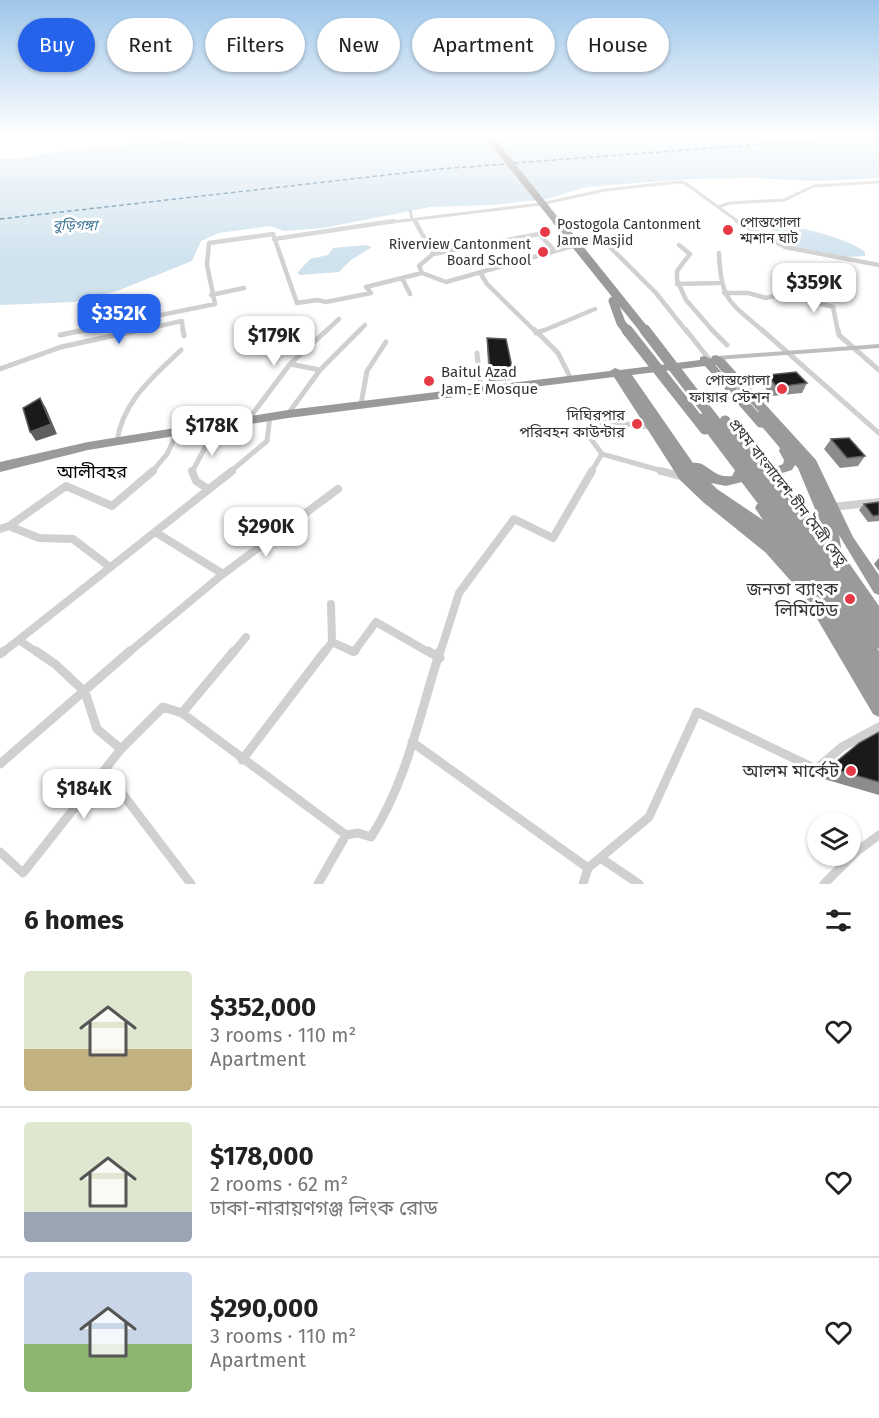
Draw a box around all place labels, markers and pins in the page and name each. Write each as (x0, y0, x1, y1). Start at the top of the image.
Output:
place label: পোস্তগোলা শ্মশান ঘাট (739, 214, 801, 247)
place label: Postogola Cantonment Jame Masjid (557, 216, 702, 249)
marker: পোস্তগোলা শ্মশান ঘাট (721, 223, 735, 237)
marker: Postogola Cantonment Jame Masjid (538, 225, 552, 239)
place label: Riverview Cantonment Board School (389, 236, 532, 269)
marker: Riverview Cantonment Board School (536, 245, 550, 259)
pin: $359K (772, 263, 856, 314)
pin: $352K (77, 294, 161, 345)
pin: $179K (232, 316, 316, 367)
place label: Baitul Azad Jam-E Mosque (441, 363, 538, 398)
place label: পোস্তগোলা ফায়ার স্টেশন (688, 371, 771, 406)
marker: Baitul Azad Jam-E Mosque (422, 374, 436, 388)
marker: পোস্তগোলা ফায়ার স্টেশন (775, 382, 789, 396)
pin: $178K (170, 406, 254, 457)
place label: দিঘিরপার পরিবহন কাউন্টার (519, 406, 626, 441)
marker: দিঘিরপার পরিবহন কাউন্টার (630, 417, 644, 431)
pin: $290K (224, 507, 308, 558)
place label: জনতা ব্যাংক লিমিটেড (746, 578, 838, 621)
marker: জনতা ব্যাংক লিমিটেড (843, 592, 857, 606)
place label: আলম মার্কেট (742, 760, 840, 782)
marker: আলম মার্কেট (844, 764, 858, 778)
pin: $184K (42, 769, 126, 820)

